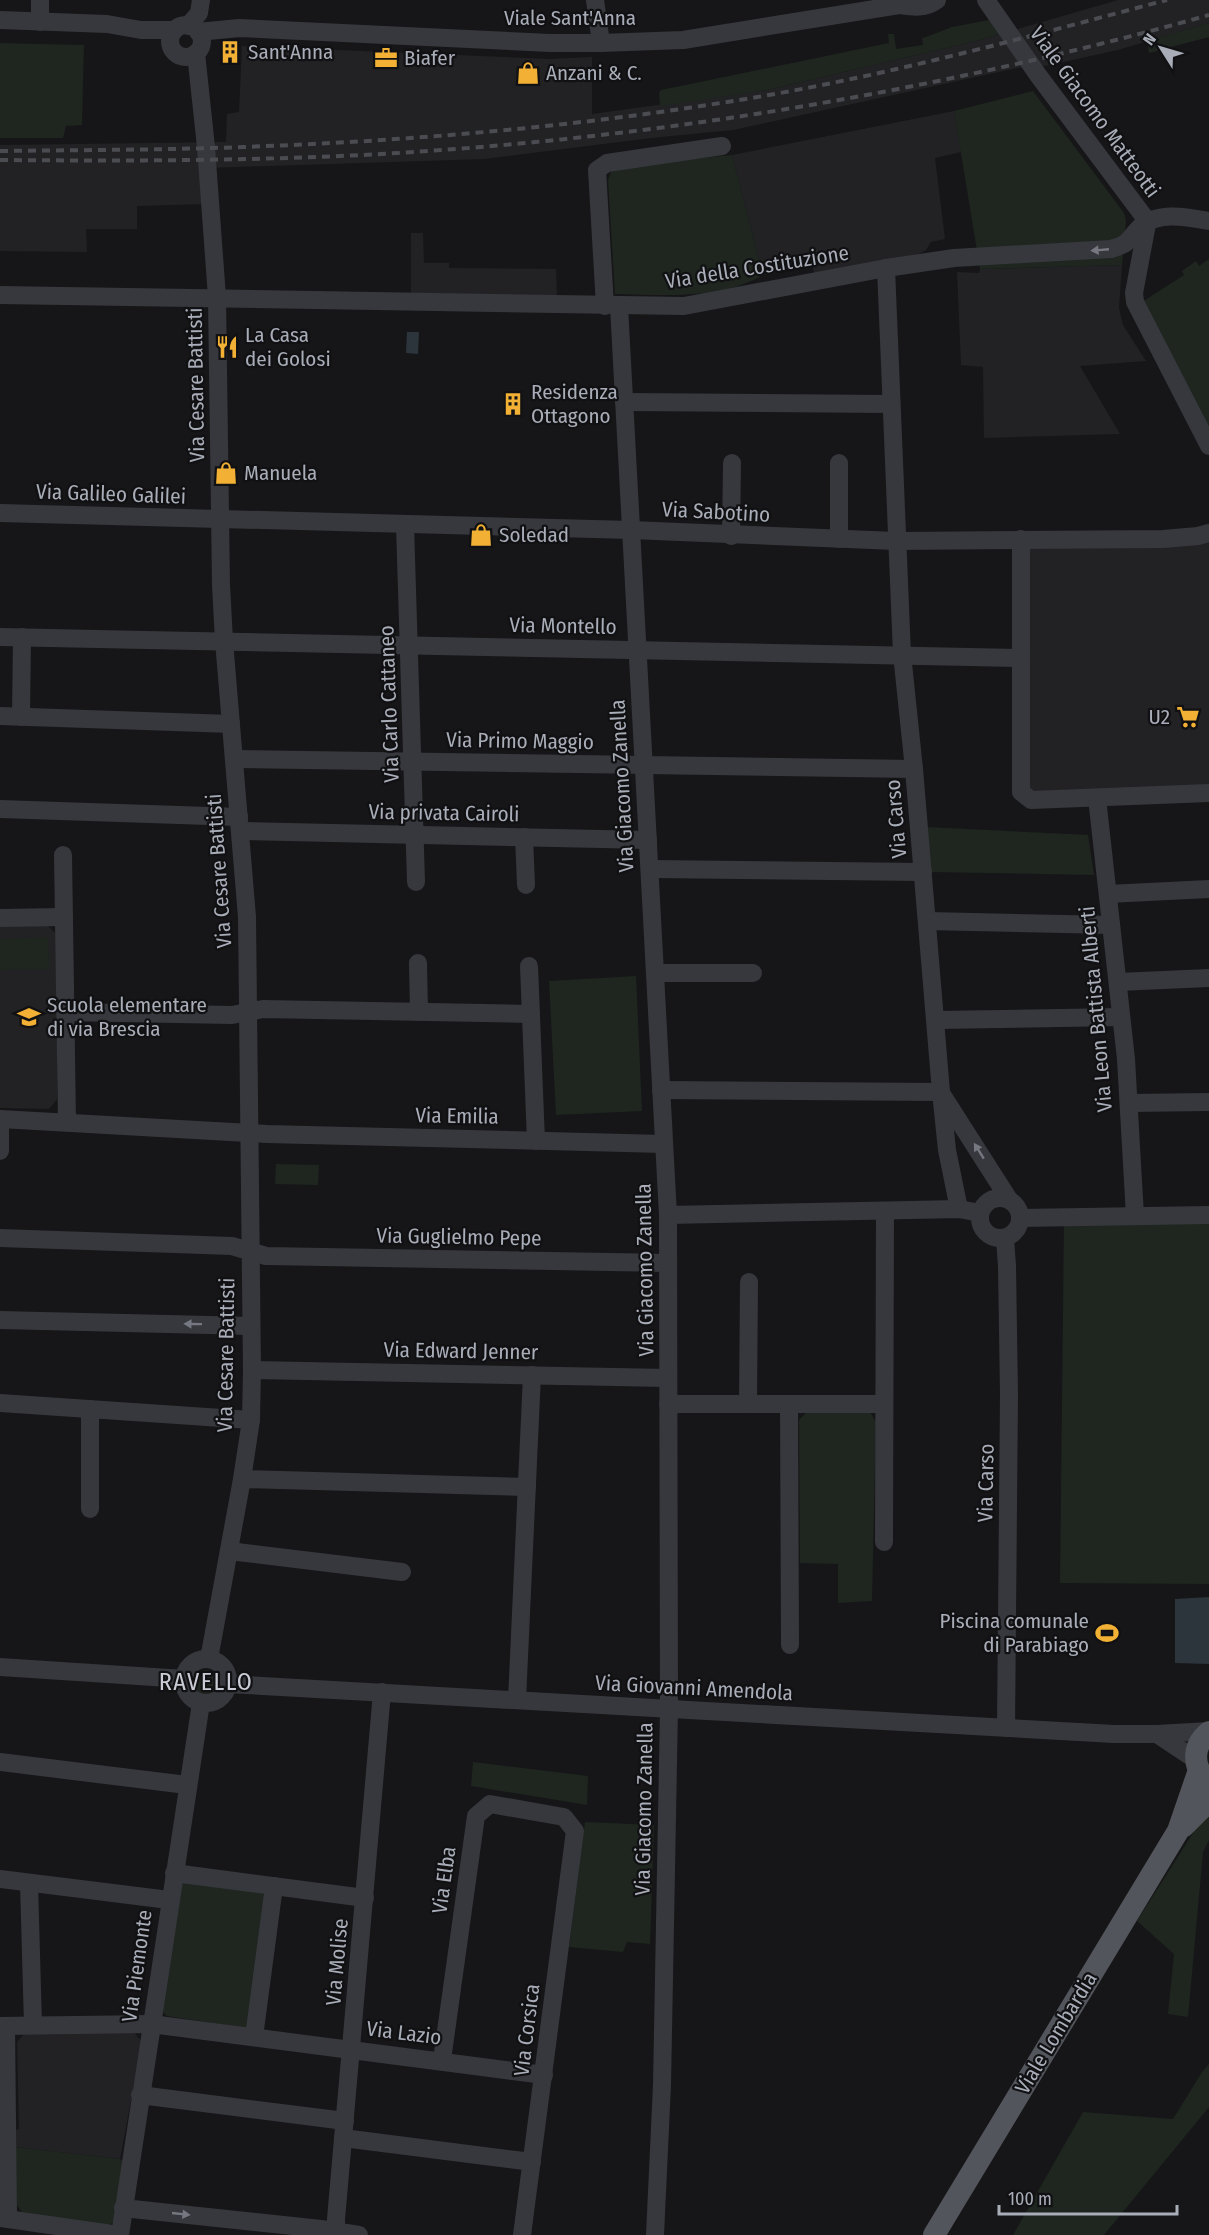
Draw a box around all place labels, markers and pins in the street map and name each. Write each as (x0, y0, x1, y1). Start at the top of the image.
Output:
building icon: Sant'Anna (217, 39, 243, 65)
place label: Sant'Anna (248, 39, 333, 65)
office icon: Biafer (373, 45, 399, 71)
place label: Biafer (404, 45, 456, 71)
shop icon: Anzani & C. (515, 60, 541, 86)
place label: Anzani & C. (546, 60, 642, 86)
place label: La Casa dei Golosi (245, 322, 331, 372)
restaurant icon: La Casa dei Golosi (214, 334, 240, 360)
place label: Residenza Ottagono (531, 379, 618, 429)
building icon: Residenza Ottagono (500, 391, 526, 417)
shop icon: Manuela (213, 460, 239, 486)
place label: Manuela (244, 460, 317, 486)
shop icon: Soledad (468, 522, 494, 548)
place label: Soledad (499, 522, 569, 548)
place label: U2 (1148, 704, 1170, 730)
supermarket icon: U2 (1175, 704, 1201, 730)
place label: Scuola elementare di via Brescia (47, 992, 207, 1042)
school or university icon: Scuola elementare di via Brescia (16, 1004, 42, 1030)
place label: Piscina comunale di Parabiago (939, 1608, 1089, 1658)
sports icon: Piscina comunale di Parabiago (1094, 1620, 1120, 1646)

